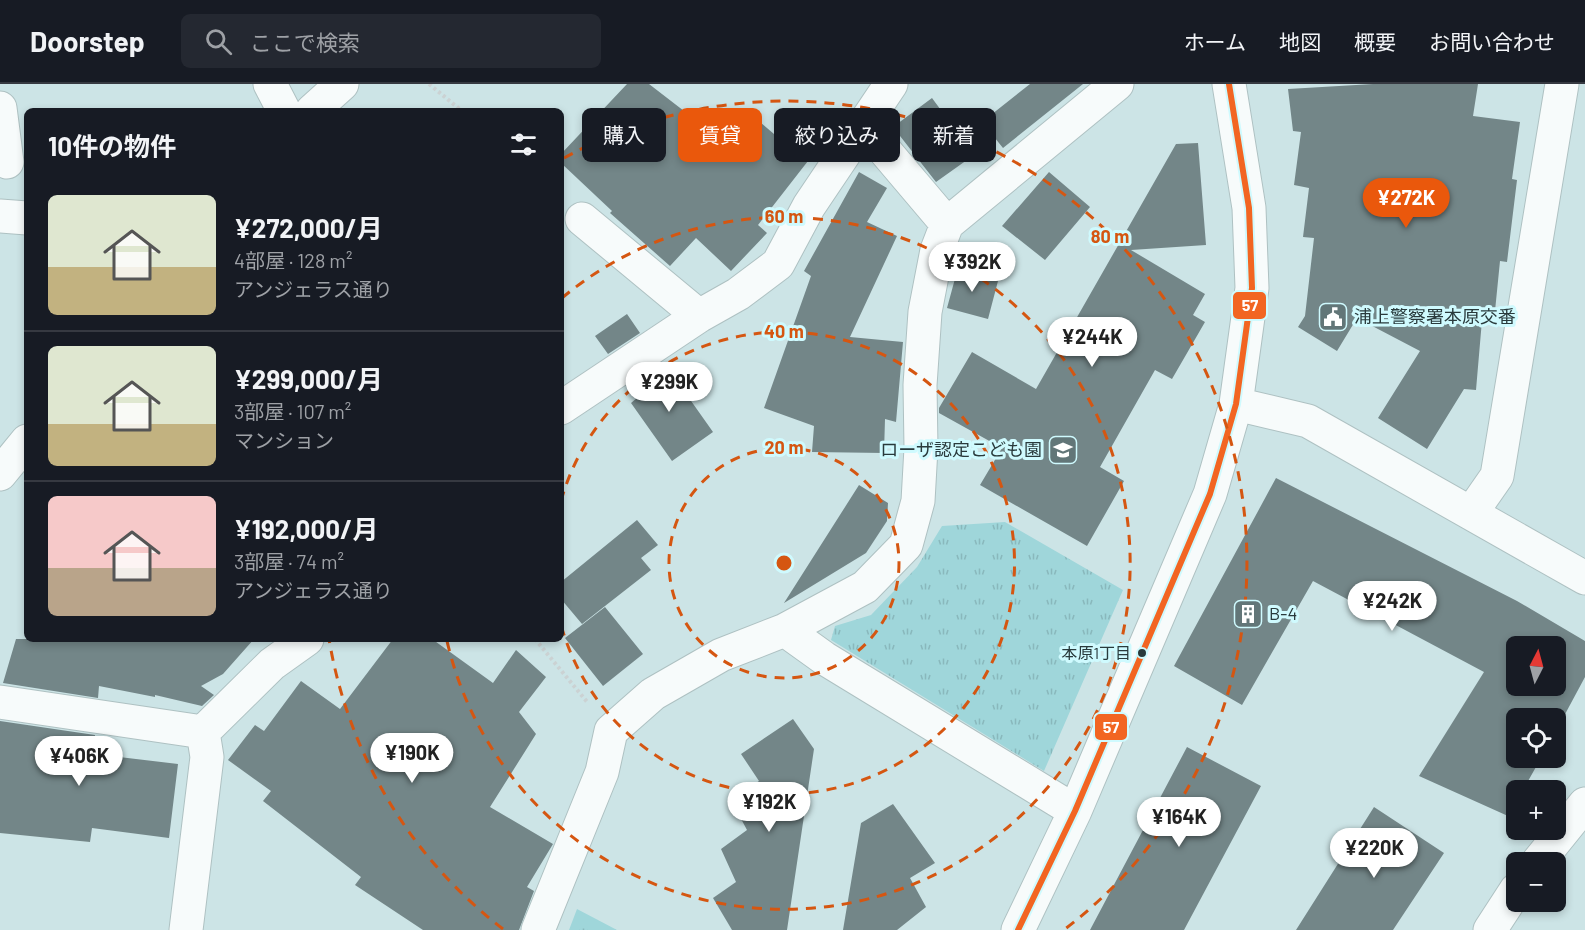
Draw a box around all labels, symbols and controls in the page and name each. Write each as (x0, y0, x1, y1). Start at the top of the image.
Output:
search box (181, 14, 601, 68)
text: Doorstep (30, 24, 145, 58)
icon: search (202, 25, 235, 58)
text: ここで検索 (250, 29, 360, 55)
text: ホーム (1184, 29, 1246, 54)
text: 地図 (1279, 29, 1321, 54)
text: 概要 (1354, 29, 1396, 54)
text: お問い合わせ (1429, 29, 1555, 54)
chip: 購入 (582, 108, 666, 162)
chip: 賃貸 (678, 108, 762, 162)
chip: 絞り込み (774, 108, 900, 162)
chip: 新着 (912, 108, 996, 162)
icon: filters (507, 128, 540, 161)
text: 10件の物件 (48, 130, 176, 161)
pin: ¥272K (1364, 178, 1448, 229)
text: ¥272K (1377, 185, 1435, 209)
text: 60 m (765, 205, 803, 227)
text: ¥272,000/月 (234, 212, 383, 243)
icon: home (96, 219, 168, 291)
text: 80 m (1091, 225, 1129, 247)
pin: ¥392K (930, 242, 1014, 293)
text: 4部屋 · 128 m² (234, 248, 352, 272)
text: ¥392K (943, 249, 1001, 273)
text: アンジェラス通り (234, 277, 393, 301)
line badge: 57 (1232, 291, 1267, 320)
text: 57 (1242, 295, 1258, 314)
public building icon: 浦上警察署本原交番 (1317, 301, 1349, 333)
place label: 浦上警察署本原交番 (1354, 305, 1516, 327)
pin: ¥244K (1050, 317, 1134, 368)
text: 40 m (764, 320, 804, 342)
text: ¥244K (1061, 324, 1123, 348)
pin: ¥299K (627, 362, 711, 413)
text: ¥299,000/月 (234, 363, 383, 394)
text: ¥299K (640, 369, 698, 393)
icon: home (96, 370, 168, 442)
text: 3部屋 · 107 m² (234, 399, 351, 423)
text: マンション (234, 428, 334, 452)
school or university icon: ローザ認定こども園 (1047, 434, 1079, 466)
text: 20 m (765, 436, 803, 458)
place label: ローザ認定こども園 (880, 438, 1042, 460)
text: ¥192,000/月 (234, 513, 378, 544)
icon: home (96, 520, 168, 592)
text: 3部屋 · 74 m² (234, 549, 344, 573)
centre of rings (774, 553, 794, 573)
text: アンジェラス通り (234, 578, 393, 602)
pin: ¥242K (1350, 581, 1434, 632)
text: ¥242K (1362, 588, 1422, 612)
building icon: B-4 (1232, 598, 1264, 630)
place label: B-4 (1269, 602, 1297, 624)
north arrow (1506, 636, 1566, 696)
map controls (1506, 636, 1566, 912)
place label: 本原1丁目 (1061, 643, 1131, 662)
marker: 本原1丁目 (1136, 647, 1148, 659)
button: locate (1506, 708, 1566, 768)
line badge: 57 (1094, 713, 1128, 741)
text: 57 (1103, 717, 1119, 736)
pin: ¥190K (370, 733, 454, 784)
pin: ¥406K (37, 736, 121, 787)
text: ¥190K (384, 740, 440, 764)
text: ¥406K (49, 743, 109, 767)
button: + (1506, 780, 1566, 840)
pin: ¥192K (727, 782, 811, 833)
text: ¥192K (741, 789, 797, 813)
pin: ¥164K (1137, 797, 1221, 848)
text: ¥164K (1151, 804, 1207, 828)
pin: ¥220K (1332, 828, 1416, 879)
text: ¥220K (1344, 835, 1404, 859)
button: − (1506, 852, 1566, 912)

